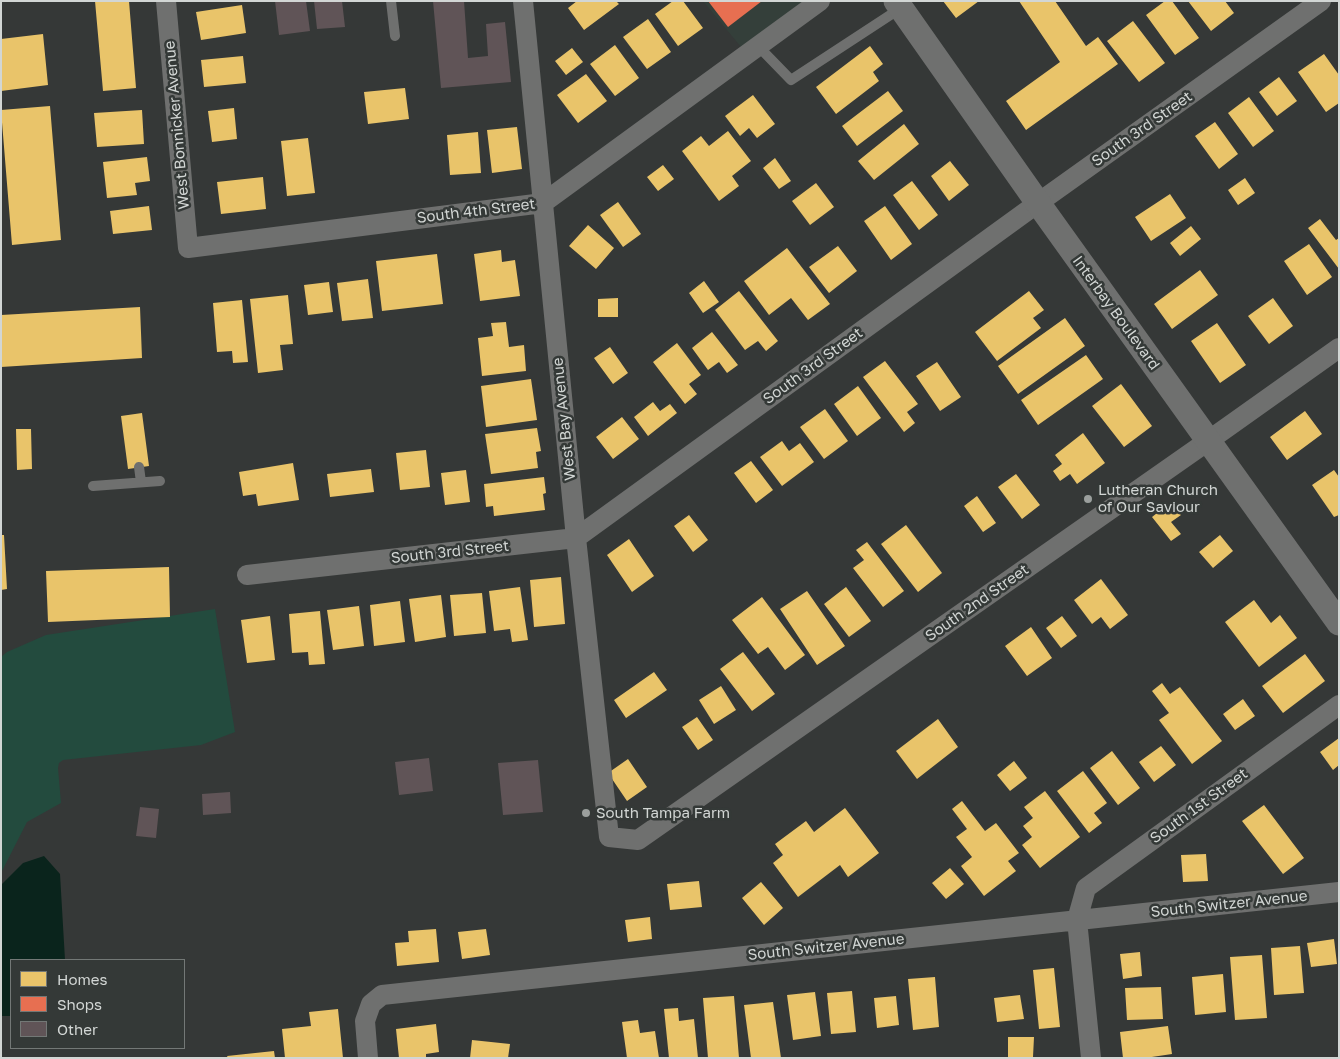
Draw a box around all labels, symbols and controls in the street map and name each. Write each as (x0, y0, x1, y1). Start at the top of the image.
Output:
street label: West Bonnicker Avenue (161, 40, 193, 210)
street label: South 3rd Street (1088, 88, 1196, 170)
street label: South 4th Street (416, 195, 536, 227)
street label: Interbay Boulevard (1069, 253, 1163, 373)
street label: South 3rd Street (760, 324, 866, 408)
street label: West Bay Avenue (549, 357, 579, 481)
place label: Lutheran Church of Our Saviour (1098, 481, 1218, 516)
marker: Lutheran Church of Our Saviour (1082, 493, 1094, 505)
street label: South 3rd Street (390, 537, 510, 567)
street label: South 2nd Street (922, 561, 1032, 645)
street label: South 1st Street (1147, 765, 1251, 847)
place label: South Tampa Farm (596, 804, 730, 822)
marker: South Tampa Farm (580, 807, 592, 819)
street label: South Switzer Avenue (1150, 887, 1308, 921)
street label: South Switzer Avenue (747, 930, 905, 964)
legend (10, 959, 185, 1049)
text: Homes (57, 970, 107, 988)
text: Shops (57, 995, 102, 1013)
text: Other (57, 1020, 98, 1038)

